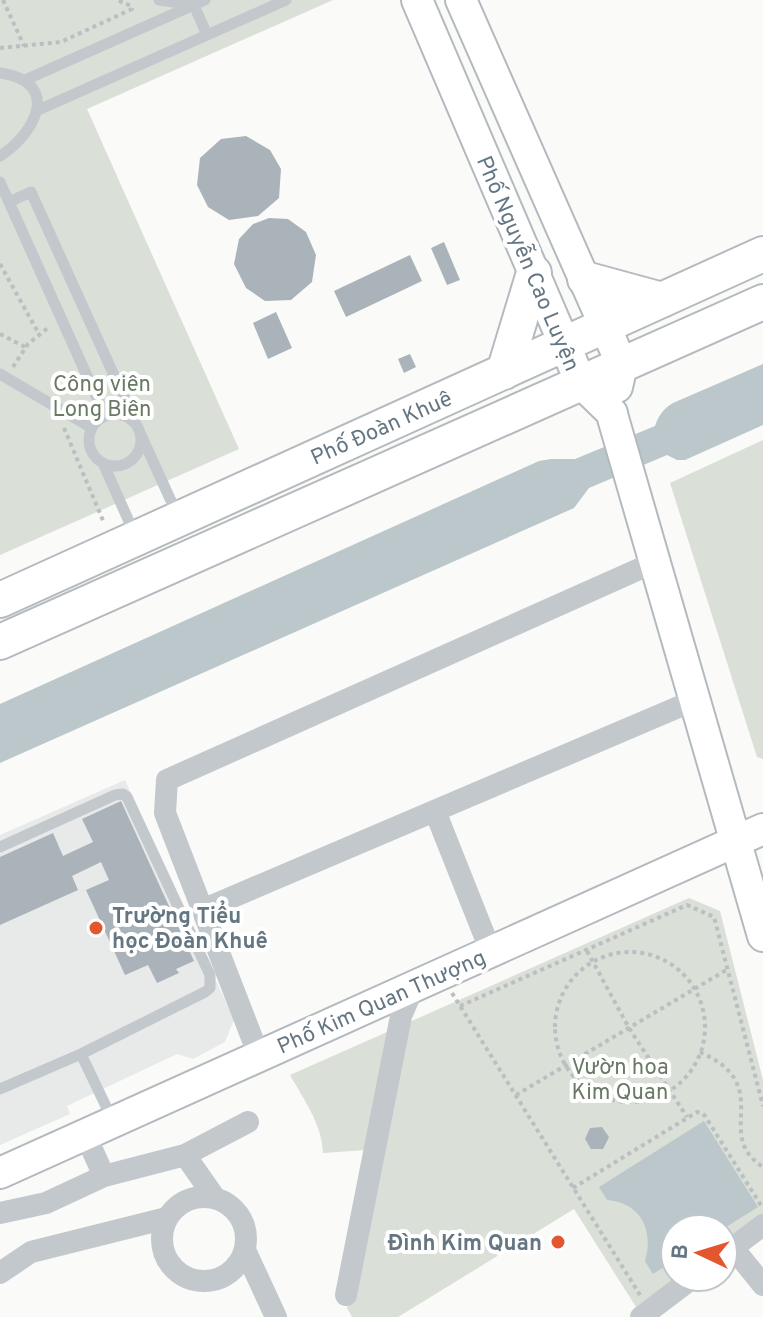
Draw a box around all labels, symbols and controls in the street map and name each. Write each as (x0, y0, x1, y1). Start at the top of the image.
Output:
street label: Phố Nguyễn Cao Luyện (469, 151, 586, 376)
park label: Công viên Long Biên (53, 372, 151, 424)
street label: Phố Đoàn Khuê (306, 384, 457, 473)
place label: Trường Tiểu học Đoàn Khuê (112, 900, 268, 956)
marker: Trường Tiểu học Đoàn Khuê (87, 919, 105, 937)
street label: Phố Kim Quan Thượng (273, 943, 490, 1061)
park label: Vườn hoa Kim Quan (571, 1055, 669, 1107)
north arrow (659, 1213, 739, 1293)
place label: Đình Kim Quan (388, 1231, 542, 1258)
marker: Đình Kim Quan (549, 1233, 567, 1251)
text: B (668, 1243, 696, 1260)

